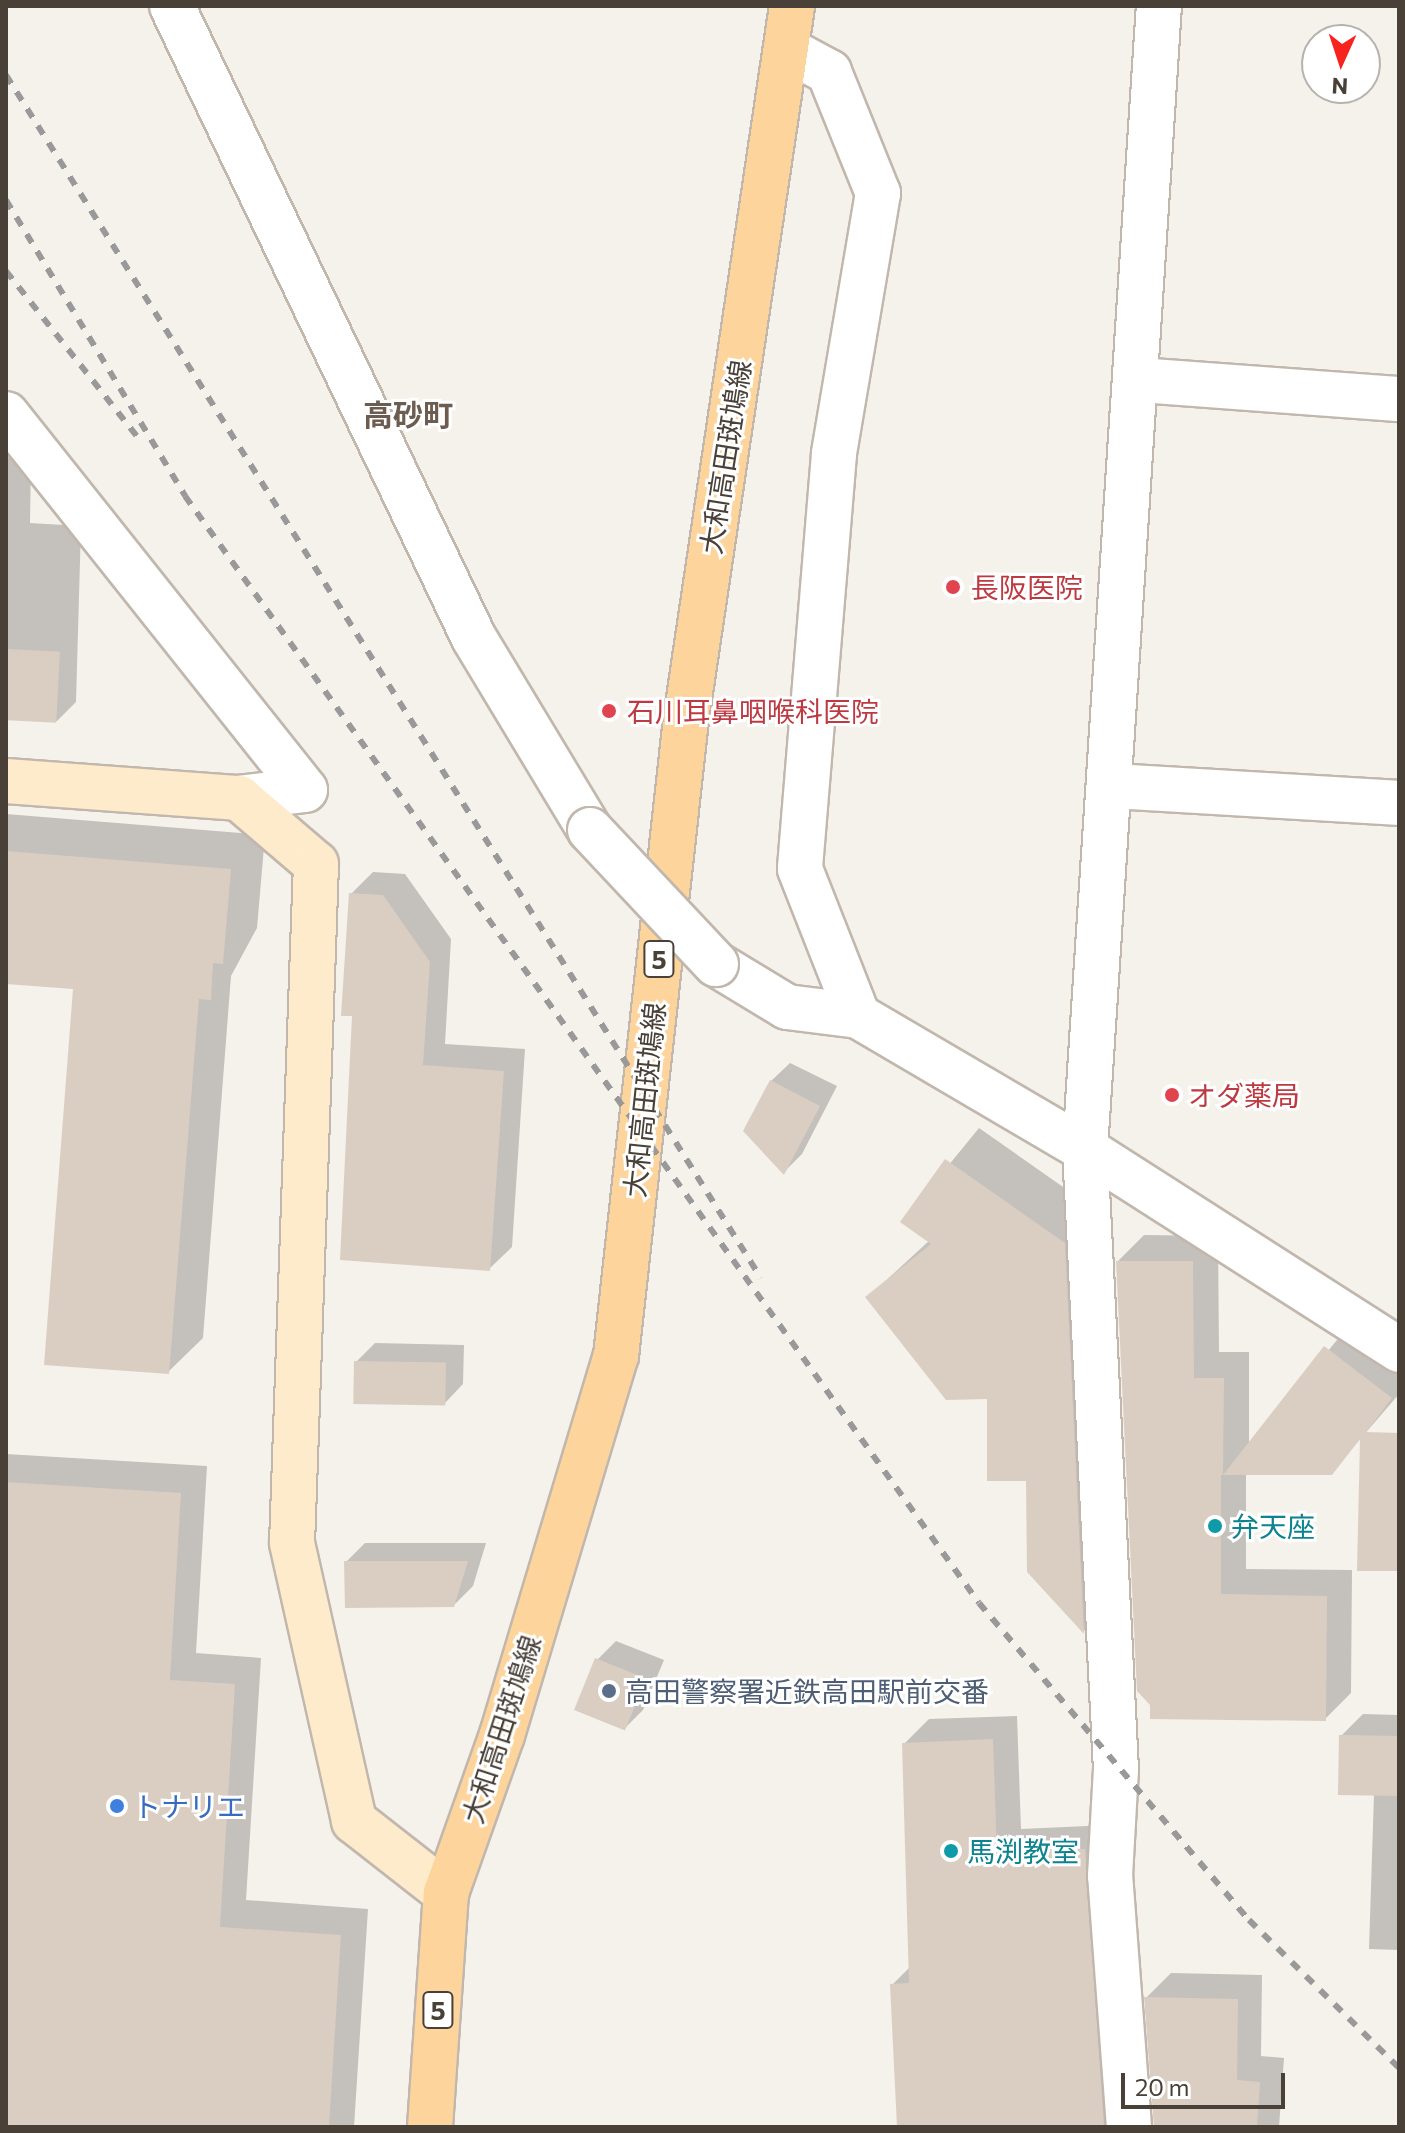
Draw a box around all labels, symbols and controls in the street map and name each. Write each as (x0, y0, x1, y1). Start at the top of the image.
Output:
north arrow (1301, 24, 1381, 104)
text: N (1331, 73, 1349, 100)
street label: 大和高田斑鳩線 (693, 358, 757, 556)
district label: 高砂町 (363, 396, 453, 432)
place label: 長阪医院 (971, 570, 1083, 604)
marker: 長阪医院 (942, 576, 964, 598)
place label: 石川耳鼻咽喉科医院 (627, 694, 879, 728)
marker: 石川耳鼻咽喉科医院 (598, 700, 620, 722)
road number: 5 (643, 937, 675, 981)
street label: 大和高田斑鳩線 (617, 1001, 671, 1199)
place label: オダ薬局 (1188, 1078, 1300, 1112)
marker: オダ薬局 (1163, 1086, 1181, 1104)
place label: 弁天座 (1231, 1509, 1315, 1543)
marker: 弁天座 (1206, 1517, 1224, 1535)
street label: 大和高田斑鳩線 (455, 1631, 547, 1827)
place label: 高田警察署近鉄高田駅前交番 (625, 1674, 989, 1708)
marker: 高田警察署近鉄高田駅前交番 (600, 1682, 618, 1700)
place label: トナリエ (133, 1789, 245, 1823)
marker: トナリエ (108, 1797, 126, 1815)
place label: 馬渕教室 (967, 1834, 1079, 1868)
marker: 馬渕教室 (942, 1842, 960, 1860)
road number: 5 (422, 1988, 454, 2032)
scale bar (1125, 2057, 1289, 2107)
text: 20 m (1135, 2072, 1189, 2101)

